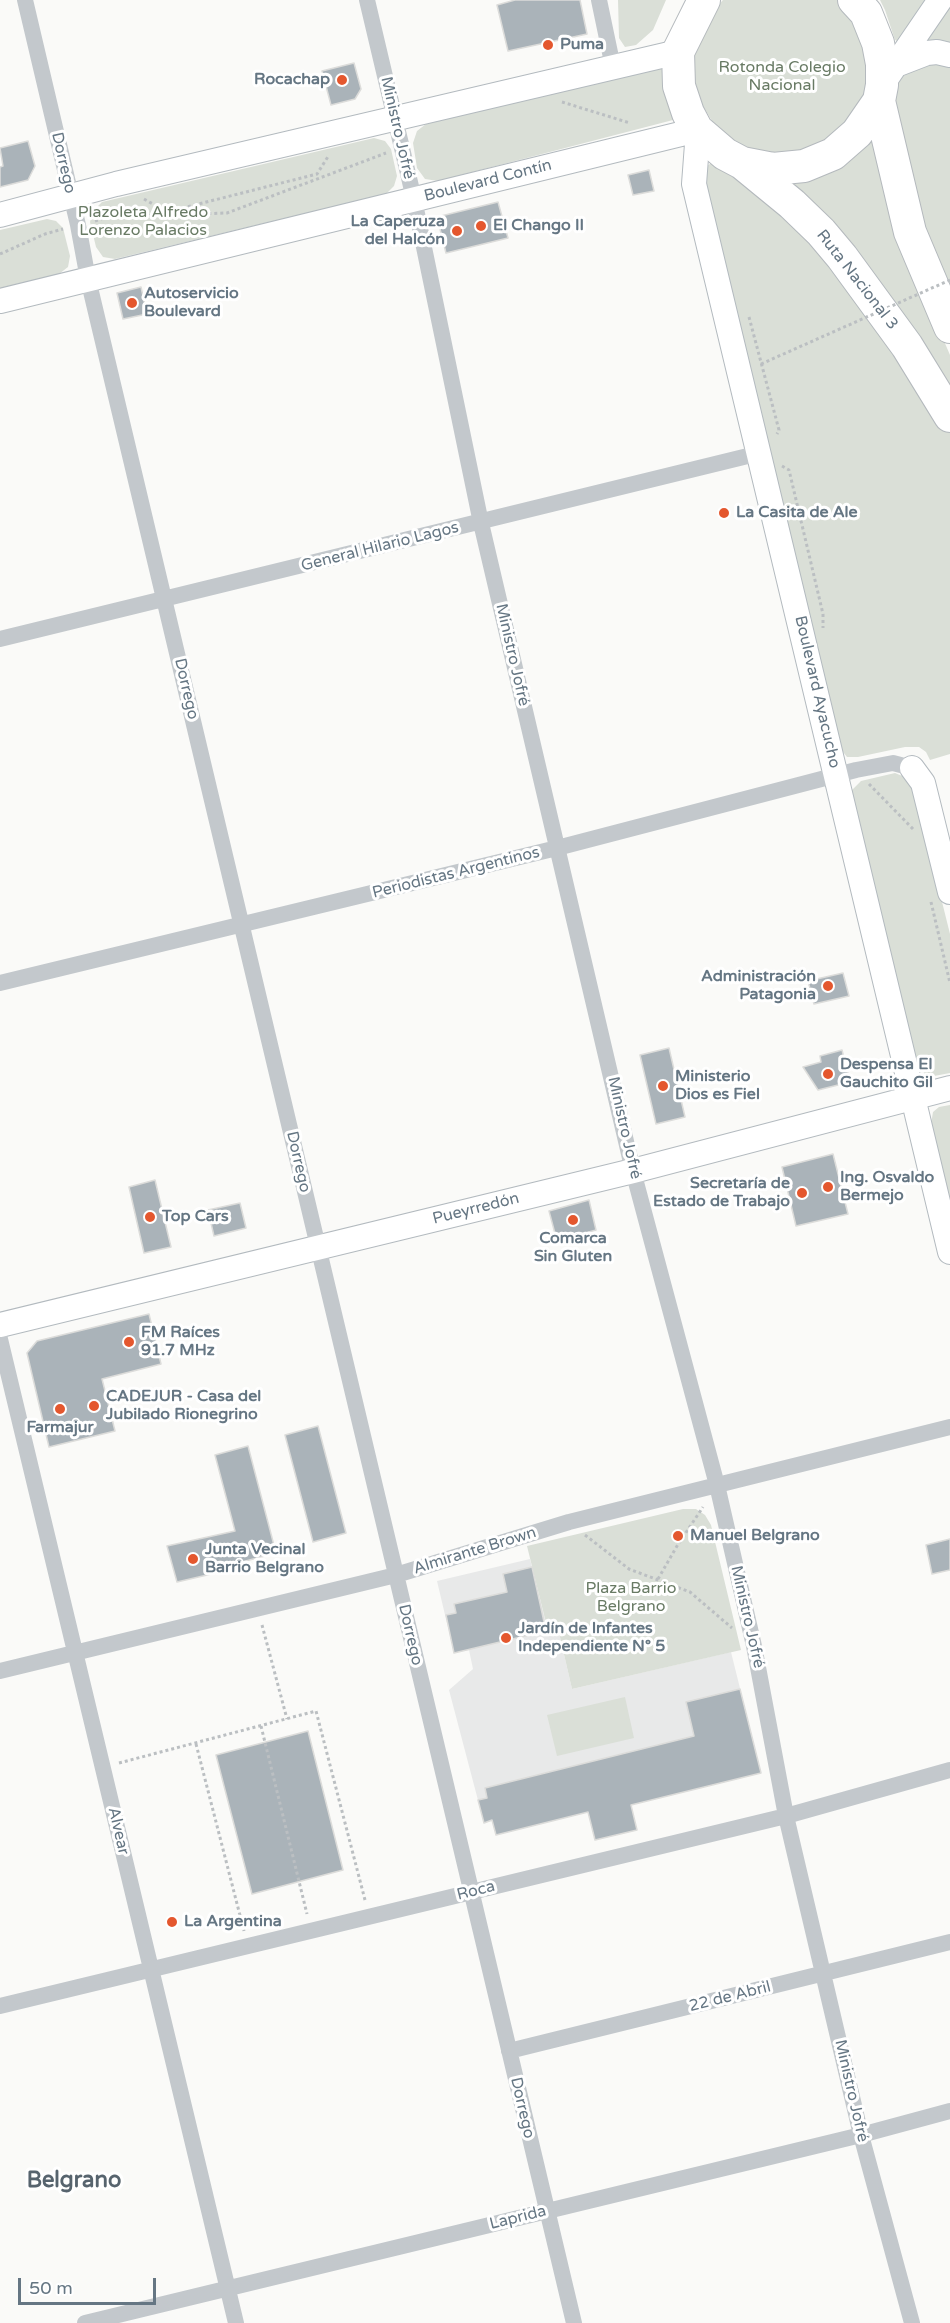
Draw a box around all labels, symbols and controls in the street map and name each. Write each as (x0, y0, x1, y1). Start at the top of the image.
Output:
place label: Puma (560, 35, 604, 55)
marker: Puma (541, 38, 555, 52)
park label: Rotonda Colegio Nacional (718, 58, 846, 96)
place label: Rocachap (254, 70, 330, 90)
marker: Rocachap (335, 73, 349, 87)
street label: Ministro Jofré (376, 75, 418, 181)
street label: Dorrego (47, 130, 79, 196)
street label: Boulevard Contín (422, 156, 554, 206)
park label: Plazoleta Alfredo Lorenzo Palacios (78, 203, 208, 241)
place label: La Caperuza del Halcón (351, 212, 445, 250)
place label: El Chango II (493, 216, 584, 236)
marker: El Chango II (474, 219, 488, 233)
marker: La Caperuza del Halcón (450, 224, 464, 238)
street label: Ruta Nacional 3 (812, 226, 902, 334)
place label: Autoservicio Boulevard (144, 284, 239, 322)
marker: Autoservicio Boulevard (125, 296, 139, 310)
place label: La Casita de Ale (736, 503, 858, 523)
marker: La Casita de Ale (717, 506, 731, 520)
street label: General Hilario Lagos (299, 518, 461, 576)
street label: Ministro Jofré (491, 602, 533, 708)
street label: Boulevard Ayacucho (790, 614, 844, 770)
street label: Dorrego (170, 656, 202, 722)
street label: Periodistas Argentinos (370, 843, 542, 903)
place label: Administración Patagonia (701, 967, 816, 1005)
marker: Administración Patagonia (821, 979, 835, 993)
place label: Despensa El Gauchito Gil (840, 1055, 933, 1093)
place label: Ministerio Dios es Fiel (675, 1067, 760, 1105)
marker: Despensa El Gauchito Gil (821, 1067, 835, 1081)
street label: Ministro Jofré (603, 1075, 645, 1181)
marker: Ministerio Dios es Fiel (656, 1079, 670, 1093)
street label: Dorrego (282, 1129, 314, 1195)
place label: Ing. Osvaldo Bermejo (840, 1168, 934, 1206)
place label: Secretaría de Estado de Trabajo (653, 1174, 790, 1212)
marker: Ing. Osvaldo Bermejo (821, 1180, 835, 1194)
marker: Secretaría de Estado de Trabajo (795, 1186, 809, 1200)
street label: Pueyrredón (431, 1189, 521, 1229)
place label: Top Cars (162, 1207, 229, 1227)
marker: Top Cars (143, 1210, 157, 1224)
marker: Comarca Sin Gluten (566, 1213, 580, 1227)
place label: Comarca Sin Gluten (534, 1229, 612, 1267)
place label: FM Raíces 91.7 MHz (141, 1323, 220, 1361)
marker: FM Raíces 91.7 MHz (122, 1335, 136, 1349)
place label: CADEJUR - Casa del Jubilado Rionegrino (106, 1387, 261, 1425)
marker: CADEJUR - Casa del Jubilado Rionegrino (87, 1399, 101, 1413)
marker: Farmajur (53, 1402, 67, 1416)
place label: Farmajur (26, 1418, 94, 1438)
street label: Almirante Brown (411, 1523, 539, 1579)
place label: Manuel Belgrano (690, 1526, 820, 1546)
marker: Manuel Belgrano (671, 1529, 685, 1543)
place label: Junta Vecinal Barrio Belgrano (205, 1540, 324, 1578)
marker: Junta Vecinal Barrio Belgrano (186, 1552, 200, 1566)
street label: Ministro Jofré (726, 1564, 768, 1670)
park label: Plaza Barrio Belgrano (586, 1579, 676, 1617)
street label: Dorrego (394, 1602, 426, 1668)
place label: Jardín de Infantes Independiente N° 5 (518, 1619, 665, 1657)
marker: Jardín de Infantes Independiente N° 5 (499, 1631, 513, 1645)
street label: Alvear (103, 1805, 133, 1857)
street label: Roca (455, 1877, 497, 1905)
place label: La Argentina (184, 1912, 282, 1932)
marker: La Argentina (165, 1915, 179, 1929)
street label: 22 de Abril (687, 1978, 773, 2016)
street label: Ministro Jofré (830, 2038, 872, 2144)
street label: Dorrego (506, 2075, 538, 2141)
district label: Belgrano (27, 2168, 121, 2194)
street label: Laprida (488, 2202, 548, 2234)
scale bar (21, 2266, 159, 2304)
text: 50 m (29, 2277, 73, 2299)

